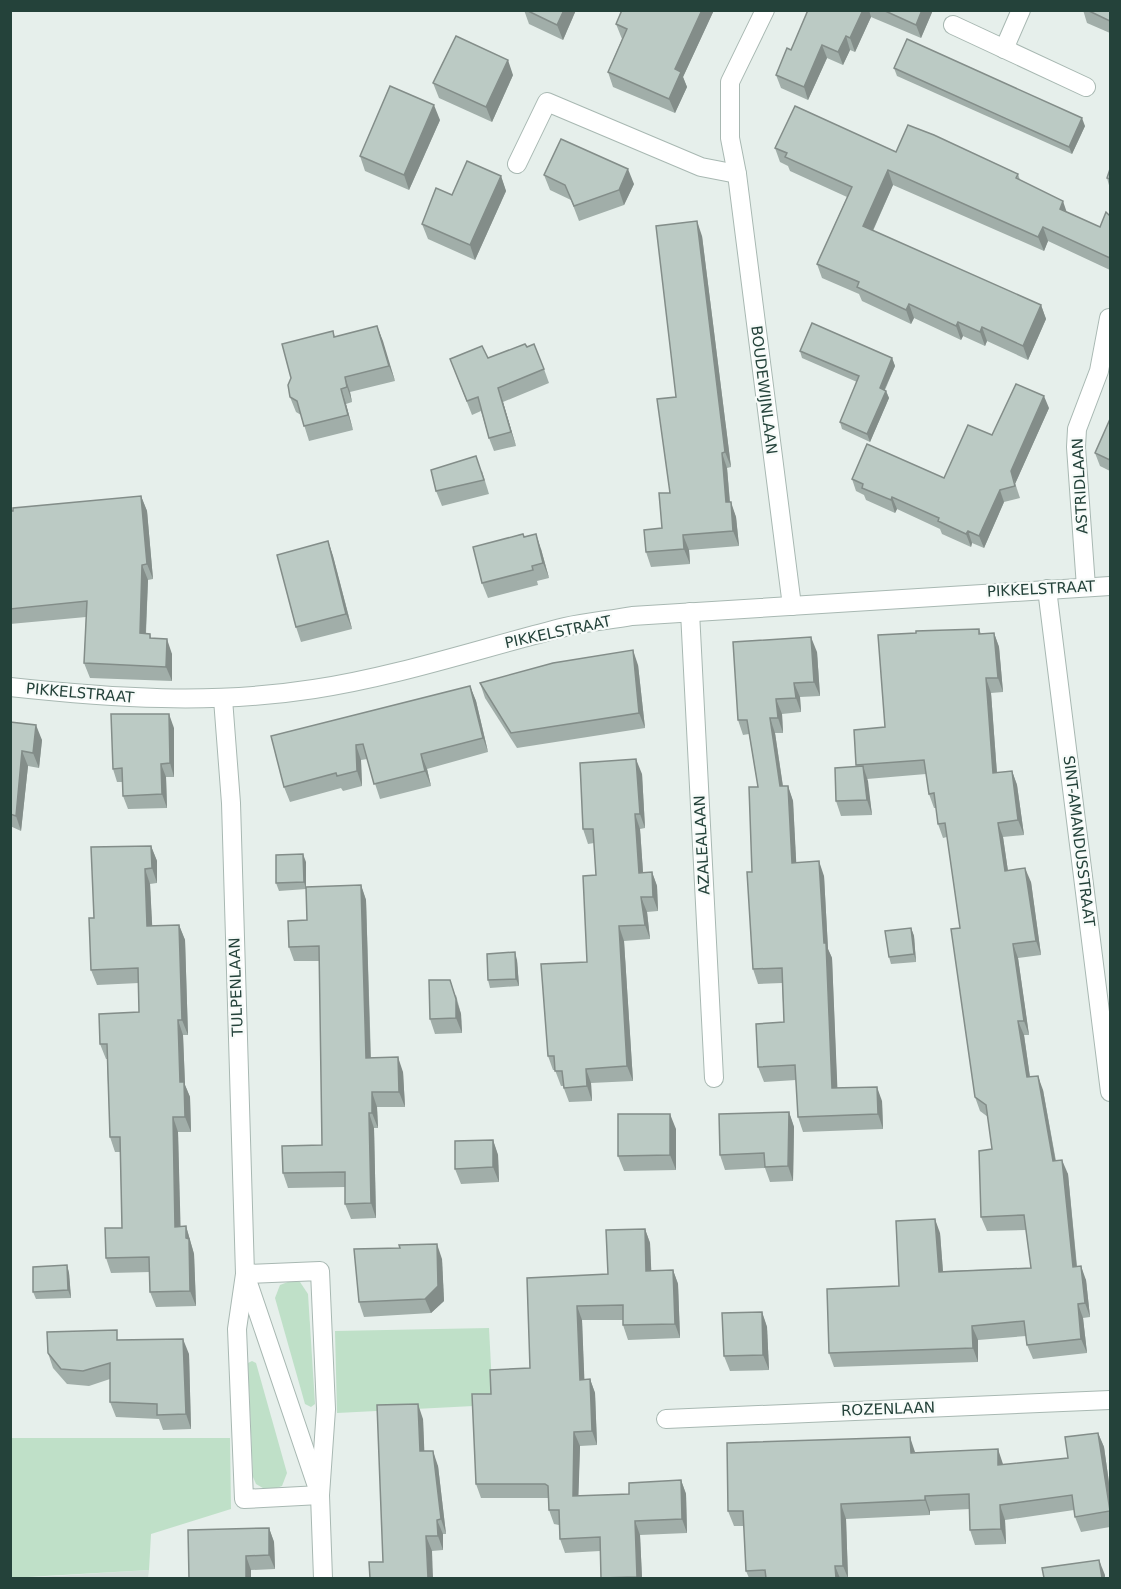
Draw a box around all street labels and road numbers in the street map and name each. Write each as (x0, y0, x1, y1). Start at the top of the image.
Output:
street label: BOUDEWIJNLAAN (747, 325, 781, 455)
street label: ASTRIDLAAN (1068, 437, 1092, 535)
street label: PIKKELSTRAAT (986, 577, 1096, 601)
street label: PIKKELSTRAAT (503, 612, 614, 652)
street label: PIKKELSTRAAT (25, 679, 136, 707)
street label: SINT-AMANDUSSTRAAT (1060, 754, 1099, 928)
street label: AZALEALAAN (690, 795, 714, 895)
street label: TULPENLAAN (225, 937, 247, 1038)
street label: ROZENLAAN (841, 1398, 935, 1420)

